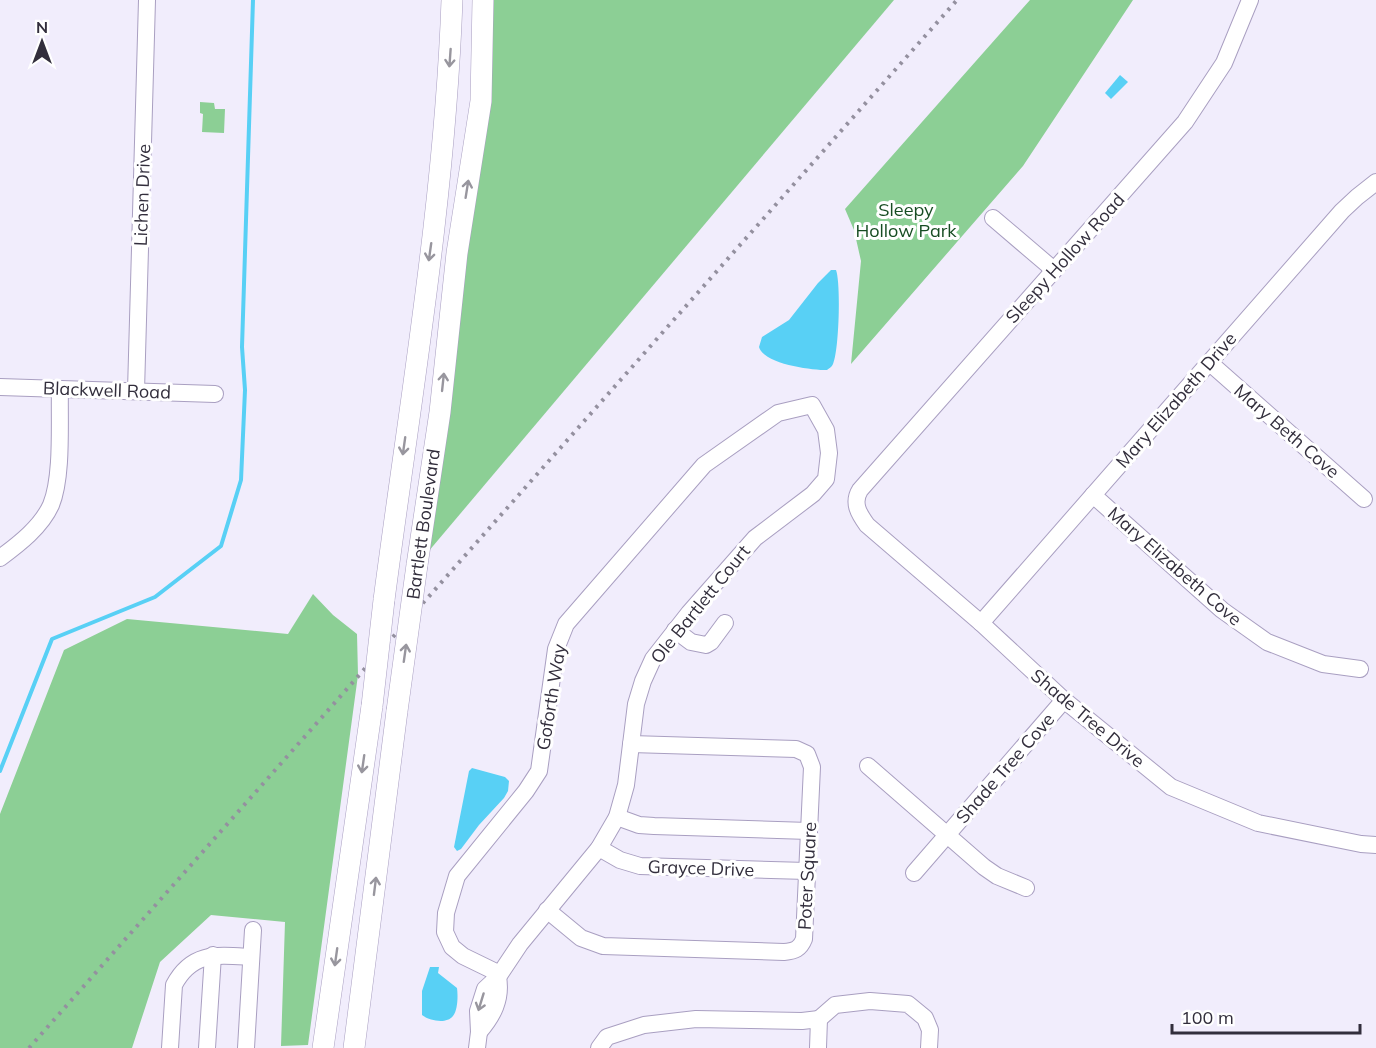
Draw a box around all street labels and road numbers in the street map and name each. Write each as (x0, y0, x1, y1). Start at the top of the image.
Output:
street label: Lichen Drive (129, 144, 155, 246)
street label: Sleepy Hollow Road (1000, 188, 1130, 328)
street label: Mary Elizabeth Drive (1111, 327, 1241, 473)
street label: Blackwell Road (43, 376, 171, 404)
street label: Mary Beth Cove (1230, 379, 1344, 483)
street label: Bartlett Boulevard (401, 447, 445, 601)
street label: Mary Elizabeth Cove (1103, 502, 1247, 630)
street label: Ole Bartlett Court (645, 540, 755, 668)
street label: Goforth Way (531, 642, 571, 752)
street label: Shade Tree Drive (1026, 664, 1150, 772)
street label: Shade Tree Cove (951, 708, 1059, 828)
street label: Poter Square (793, 821, 821, 931)
street label: Grayce Drive (647, 855, 755, 881)

